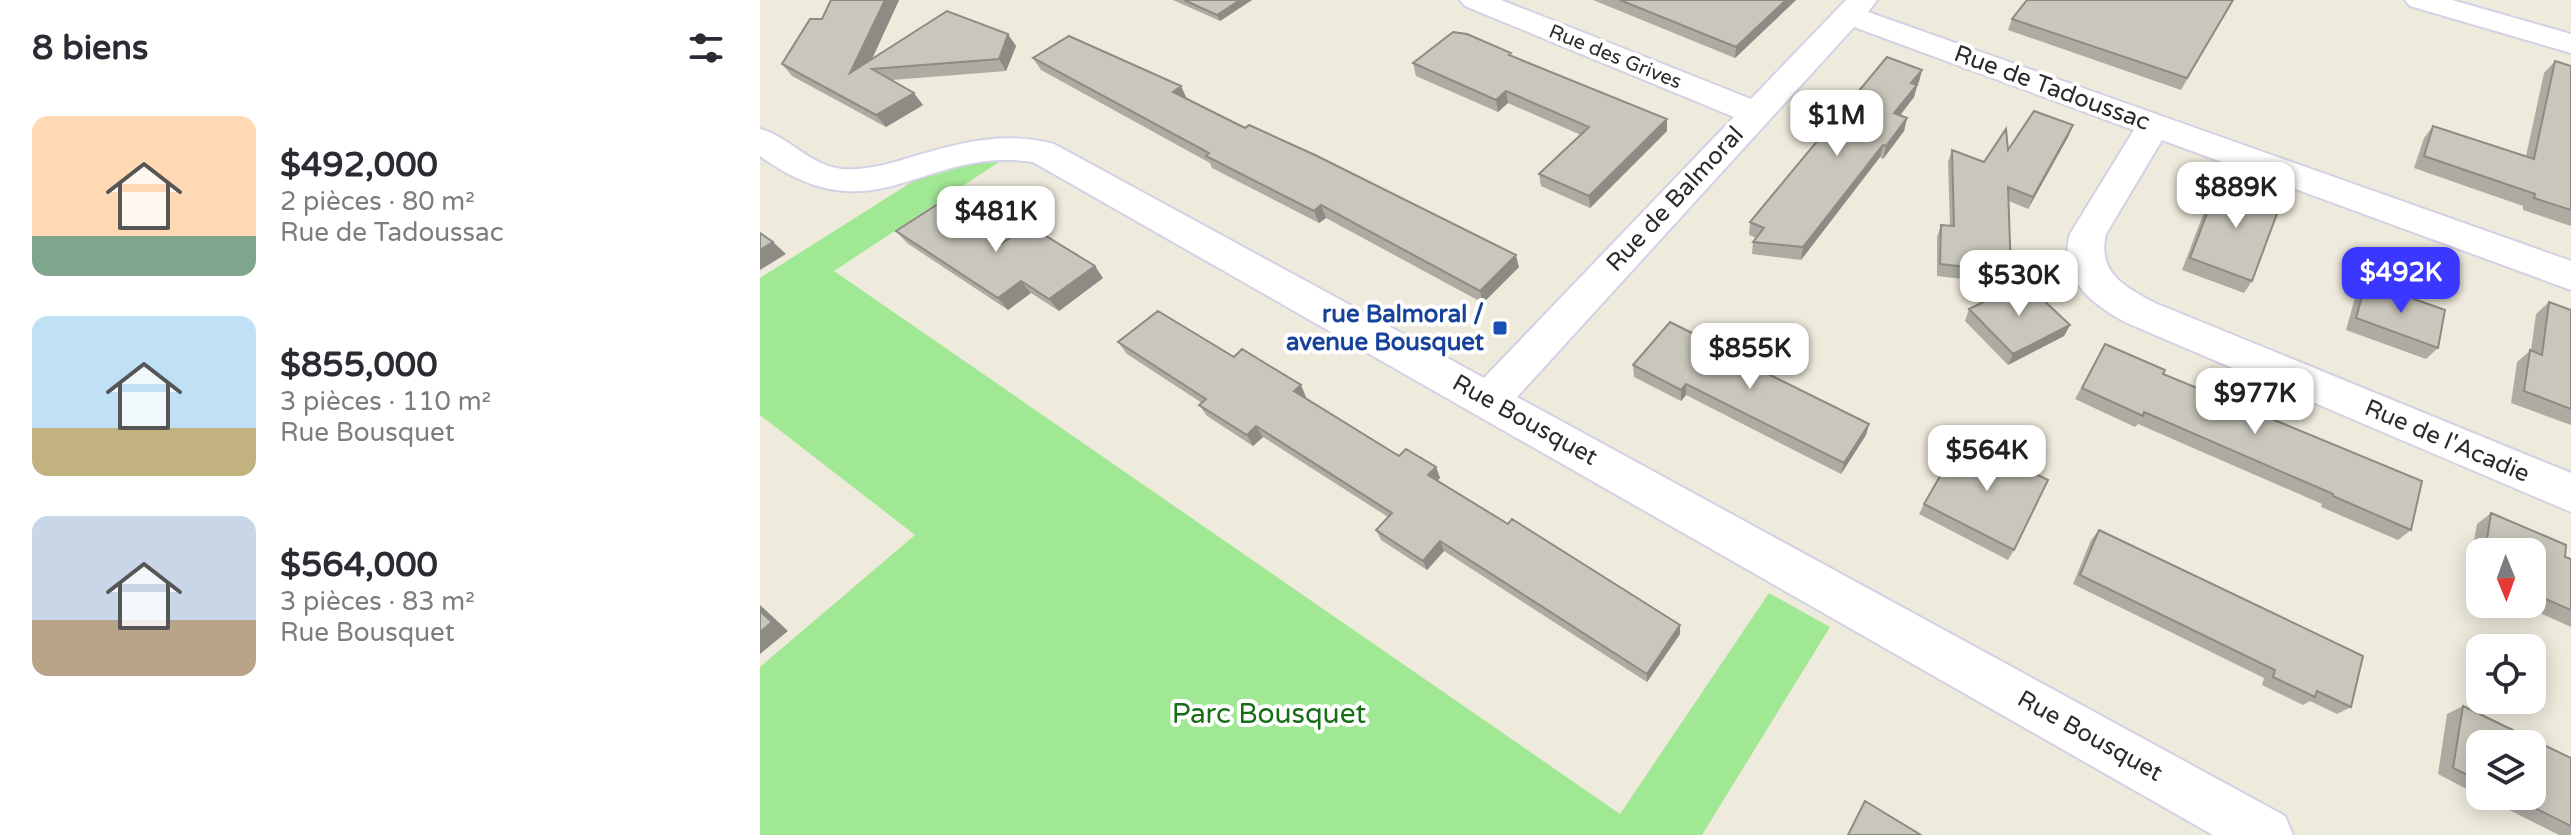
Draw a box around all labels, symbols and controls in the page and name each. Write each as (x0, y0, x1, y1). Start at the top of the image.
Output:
street label: Rue des Grives (1545, 19, 1685, 95)
icon: filters (684, 26, 728, 70)
text: 8 biens (32, 28, 148, 69)
street label: Rue de Tadoussac (1950, 39, 2154, 137)
pin: $1M (1798, 90, 1876, 158)
text: $1M (1808, 100, 1866, 131)
street label: Rue de Balmoral (1600, 120, 1750, 278)
text: $492,000 (280, 145, 438, 186)
icon: home (96, 148, 192, 244)
pin: $889K (2180, 162, 2292, 230)
text: $889K (2195, 172, 2277, 203)
text: 2 pièces · 80 m² (280, 186, 475, 217)
pin: $481K (940, 186, 1052, 254)
text: $481K (955, 196, 1037, 227)
text: Rue de Tadoussac (280, 217, 504, 248)
pin: $492K (2345, 247, 2457, 315)
pin: $530K (1963, 250, 2075, 318)
text: $492K (2360, 257, 2442, 288)
text: $530K (1978, 260, 2060, 291)
place label: rue Balmoral / avenue Bousquet (1286, 300, 1485, 357)
marker: rue Balmoral / avenue Bousquet (1491, 319, 1509, 337)
pin: $855K (1694, 323, 1806, 391)
text: $855K (1709, 333, 1791, 364)
text: $855,000 (280, 345, 438, 386)
icon: home (96, 348, 192, 444)
street label: Rue Bousquet (1447, 368, 1603, 472)
pin: $977K (2199, 368, 2311, 436)
text: $977K (2214, 378, 2296, 409)
text: 3 pièces · 110 m² (280, 386, 491, 417)
street label: Rue de l'Acadie (2360, 393, 2534, 489)
text: Rue Bousquet (280, 417, 455, 448)
pin: $564K (1931, 425, 2043, 493)
text: $564K (1946, 435, 2028, 466)
north arrow (2466, 538, 2546, 618)
map controls (2466, 538, 2546, 810)
text: $564,000 (280, 545, 438, 586)
icon: home (96, 548, 192, 644)
text: 3 pièces · 83 m² (280, 586, 475, 617)
text: Rue Bousquet (280, 617, 455, 648)
button: locate (2466, 634, 2546, 714)
street label: Rue Bousquet (2012, 684, 2168, 788)
park label: Parc Bousquet (1172, 697, 1366, 731)
button: layers (2466, 730, 2546, 810)

